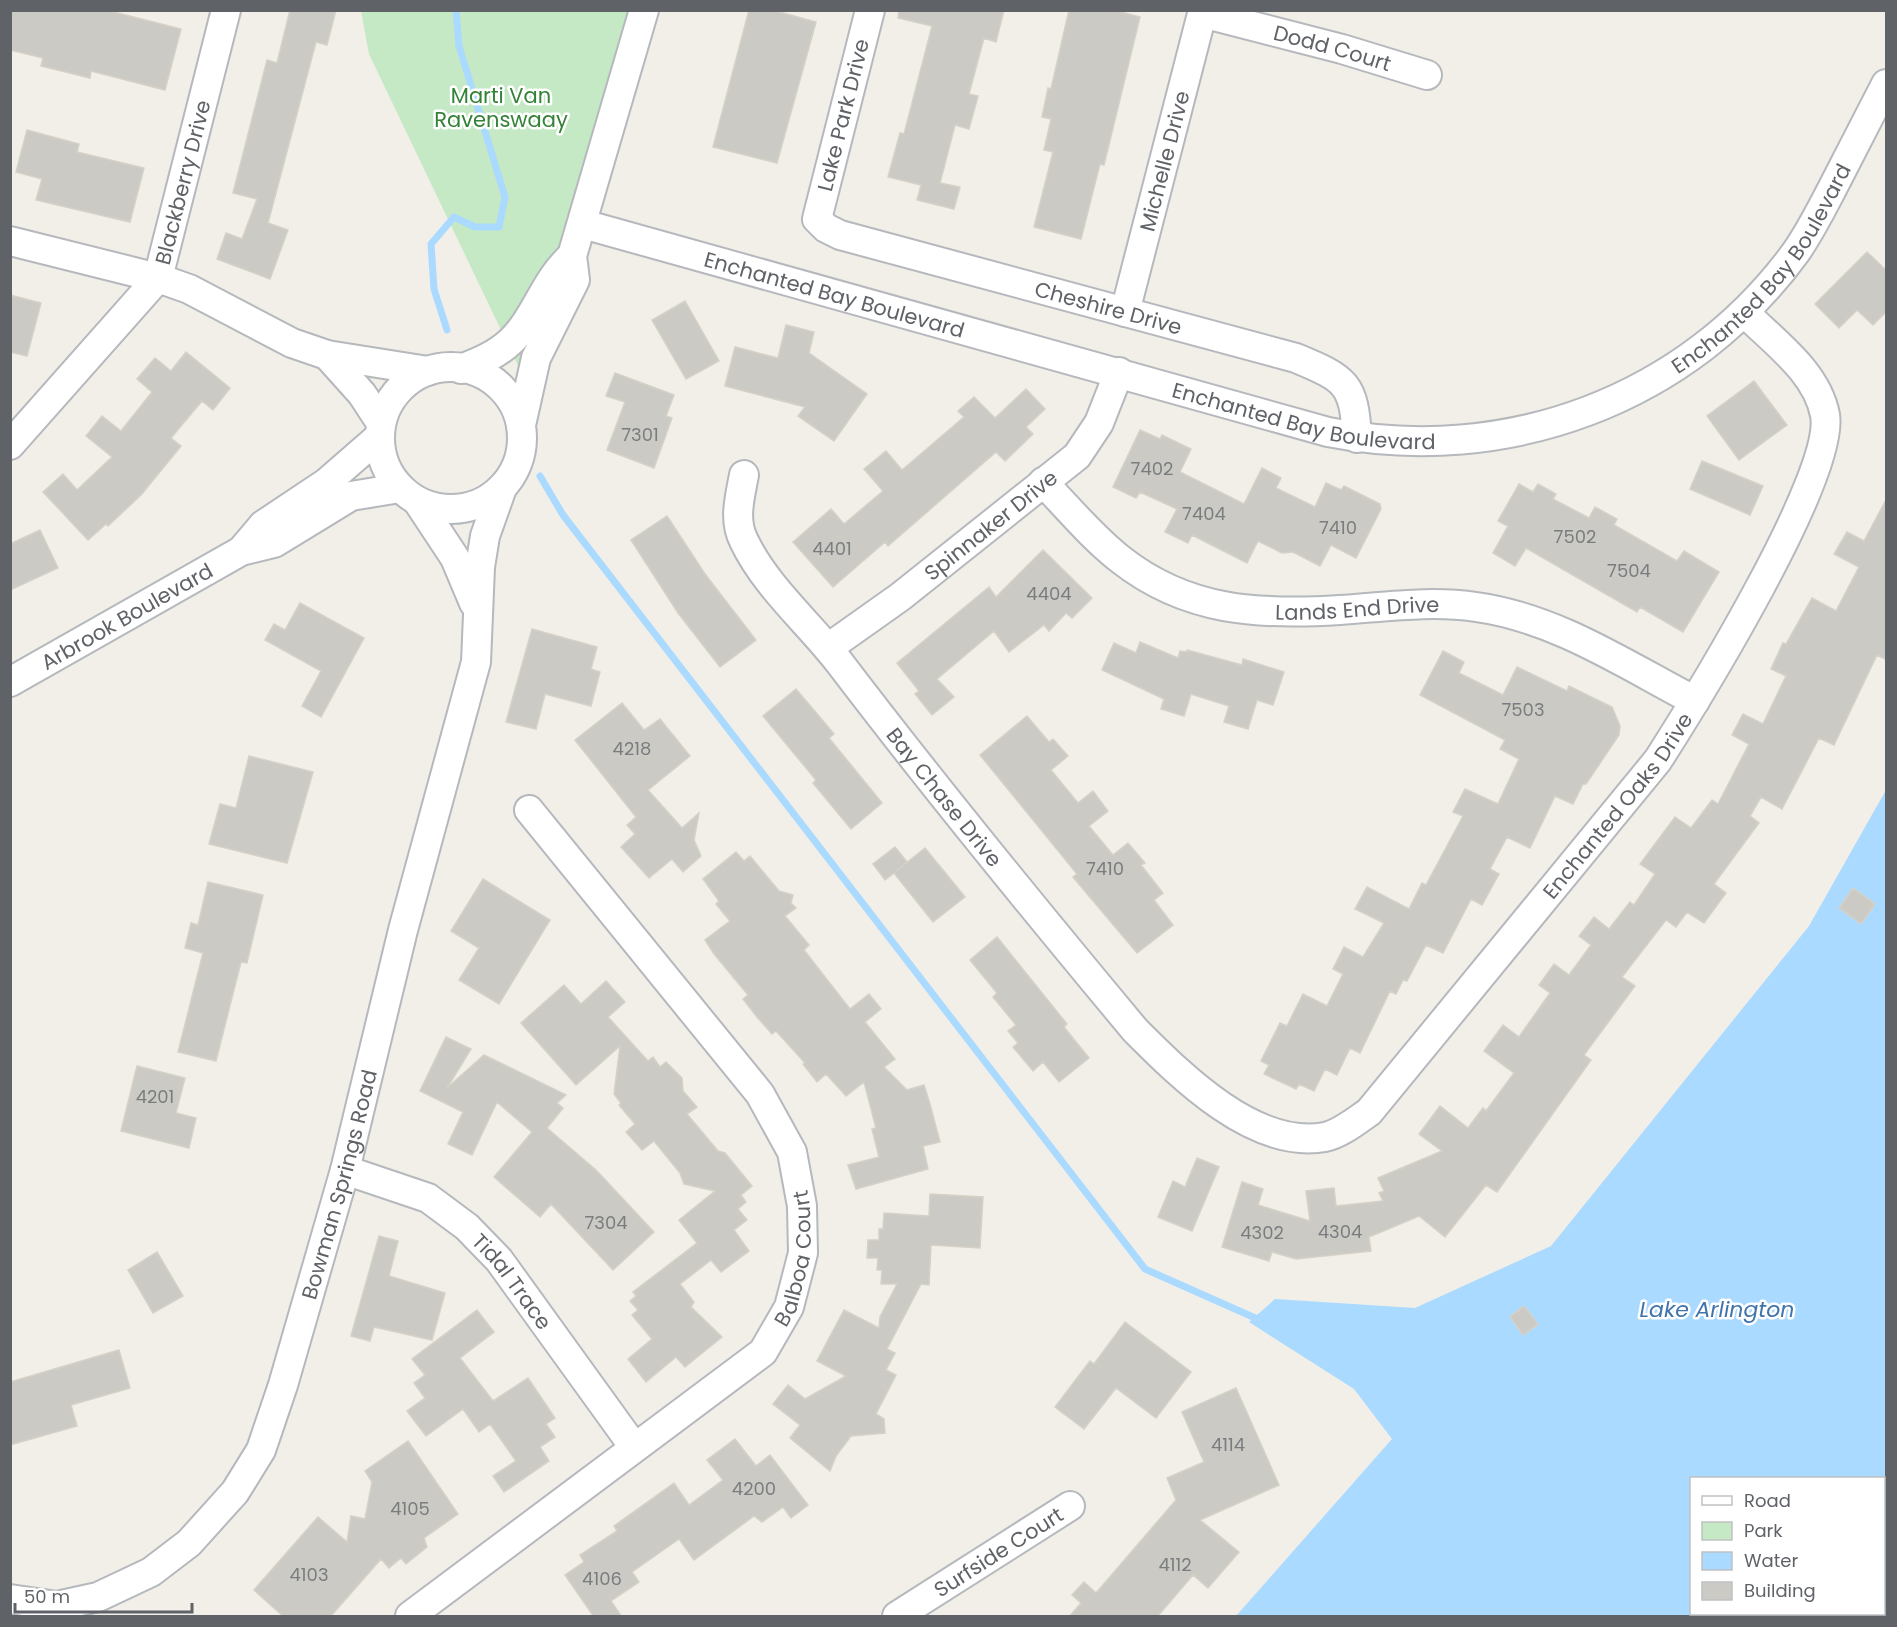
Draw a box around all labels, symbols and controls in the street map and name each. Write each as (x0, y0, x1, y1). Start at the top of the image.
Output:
street label: Dodd Court (1271, 18, 1395, 78)
street label: Lake Park Drive (810, 36, 876, 194)
park label: Marti Van Ravenswaay (434, 81, 568, 134)
street label: Michelle Drive (1132, 88, 1196, 234)
street label: Blackberry Drive (147, 97, 217, 268)
street label: Enchanted Bay Boulevard (1665, 158, 1857, 380)
street label: Enchanted Bay Boulevard (701, 244, 968, 344)
street label: Cheshire Drive (1032, 274, 1185, 341)
street label: Enchanted Bay Boulevard (1169, 375, 1436, 456)
house number: 7301 (621, 422, 659, 447)
house number: 7402 (1131, 456, 1173, 481)
street label: Spinnaker Drive (918, 463, 1063, 587)
house number: 7404 (1182, 501, 1226, 526)
house number: 7410 (1319, 515, 1357, 540)
house number: 7502 (1554, 524, 1596, 549)
house number: 4401 (812, 536, 852, 561)
street label: Arbrook Boulevard (35, 556, 218, 676)
house number: 7504 (1607, 558, 1651, 583)
house number: 4404 (1026, 581, 1072, 606)
street label: Lands End Drive (1275, 589, 1439, 626)
house number: 7503 (1501, 697, 1545, 722)
street label: Enchanted Oaks Drive (1536, 707, 1699, 905)
street label: Bay Chase Drive (880, 721, 1009, 873)
house number: 4218 (613, 736, 651, 761)
house number: 7410 (1086, 856, 1124, 881)
street label: Bowman Springs Road (294, 1066, 383, 1303)
house number: 4201 (136, 1084, 174, 1109)
street label: Balboa Court (766, 1188, 818, 1332)
house number: 7304 (584, 1210, 628, 1235)
house number: 4304 (1318, 1219, 1362, 1244)
house number: 4302 (1240, 1220, 1284, 1245)
street label: Tidal Trace (466, 1226, 559, 1335)
water label: Lake Arlington (1640, 1294, 1794, 1325)
house number: 4114 (1211, 1432, 1245, 1457)
house number: 4200 (732, 1476, 776, 1501)
legend (1690, 1477, 1885, 1615)
text: Road (1744, 1488, 1791, 1513)
house number: 4105 (390, 1496, 430, 1521)
street label: Surfside Court (928, 1500, 1069, 1604)
text: Park (1744, 1518, 1783, 1543)
text: Water (1744, 1548, 1798, 1573)
house number: 4112 (1158, 1552, 1192, 1577)
house number: 4103 (290, 1562, 329, 1587)
house number: 4106 (582, 1566, 622, 1591)
scale bar (15, 1576, 192, 1614)
text: Building (1744, 1578, 1816, 1603)
text: 50 m (24, 1584, 70, 1609)

